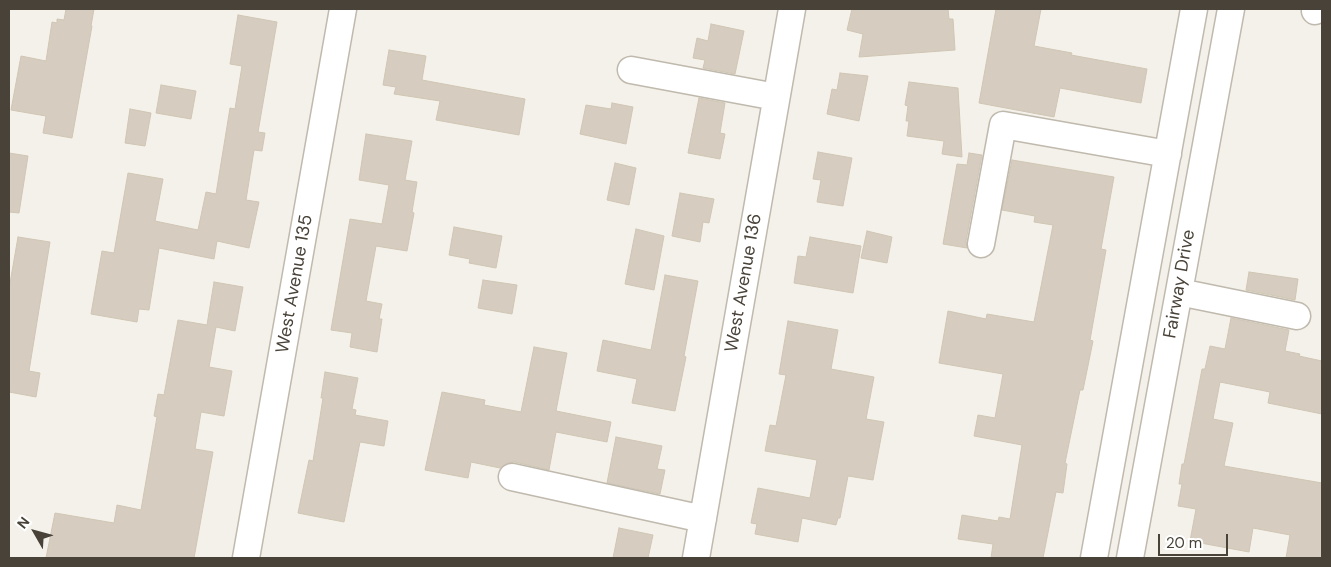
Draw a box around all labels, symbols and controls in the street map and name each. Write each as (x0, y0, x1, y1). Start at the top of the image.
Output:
street label: West Avenue 136 (721, 212, 767, 354)
street label: West Avenue 135 (272, 213, 318, 355)
street label: Fairway Drive (1160, 228, 1200, 340)
north arrow (10, 507, 60, 557)
text: N (13, 513, 33, 532)
scale bar (1161, 524, 1231, 556)
text: 20 m (1166, 533, 1202, 553)

